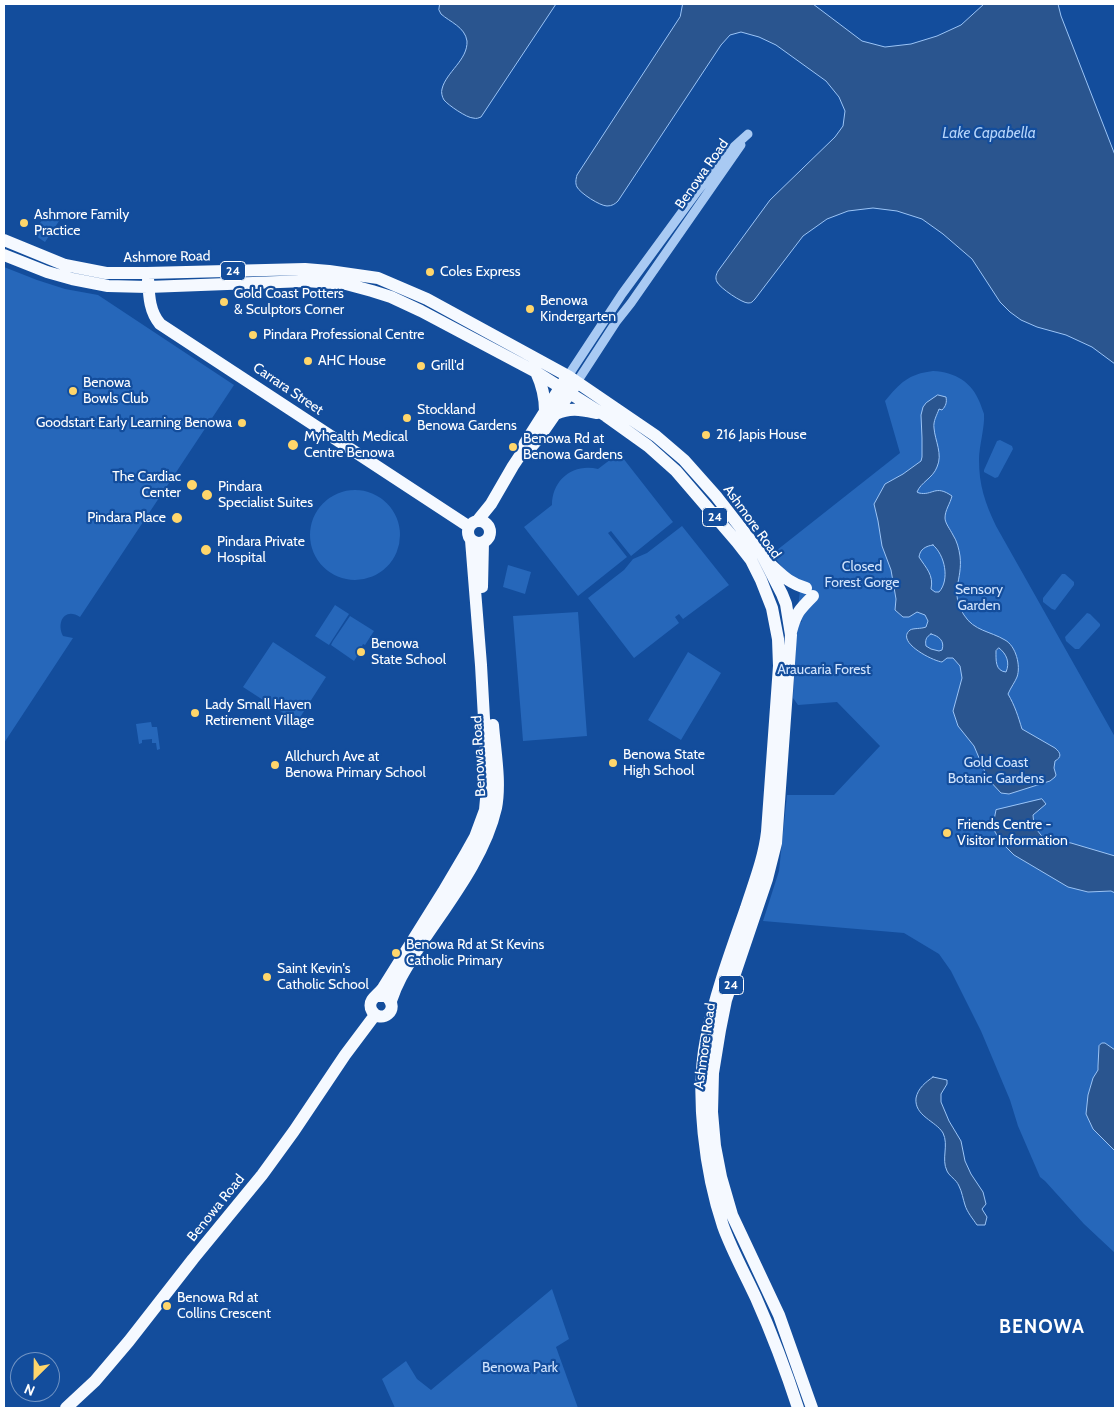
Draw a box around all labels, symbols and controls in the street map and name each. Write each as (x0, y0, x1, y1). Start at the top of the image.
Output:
water label: Lake Capabella (942, 125, 1036, 143)
street label: Benowa Road (672, 136, 732, 212)
place label: Ashmore Family Practice (34, 207, 129, 240)
marker: Ashmore Family Practice (18, 217, 30, 229)
street label: Ashmore Road (123, 248, 211, 266)
road number: 24 (220, 262, 246, 280)
place label: Coles Express (440, 264, 521, 280)
marker: Coles Express (424, 266, 436, 278)
place label: Gold Coast Potters & Sculptors Corner (234, 286, 344, 318)
place label: Benowa Kindergarten (540, 293, 616, 326)
marker: Gold Coast Potters & Sculptors Corner (218, 296, 230, 308)
marker: Benowa Kindergarten (524, 303, 536, 315)
place label: Pindara Professional Centre (263, 327, 425, 343)
marker: Pindara Professional Centre (247, 329, 259, 341)
place label: AHC House (318, 353, 386, 369)
marker: AHC House (302, 355, 314, 367)
place label: Grill'd (431, 358, 464, 374)
street label: Carrara Street (250, 359, 326, 419)
marker: Grill'd (415, 360, 427, 372)
place label: Benowa Bowls Club (83, 375, 148, 408)
marker: Benowa Bowls Club (67, 385, 79, 397)
place label: Stockland Benowa Gardens (417, 402, 517, 434)
marker: Stockland Benowa Gardens (401, 412, 413, 424)
place label: Goodstart Early Learning Benowa (36, 415, 232, 431)
marker: Goodstart Early Learning Benowa (236, 417, 248, 429)
place label: 216 Japis House (716, 427, 807, 443)
place label: Myhealth Medical Centre Benowa (304, 429, 408, 462)
marker: 216 Japis House (700, 429, 712, 441)
place label: Benowa Rd at Benowa Gardens (523, 431, 623, 464)
marker: Myhealth Medical Centre Benowa (286, 438, 300, 452)
marker: Benowa Rd at Benowa Gardens (507, 441, 519, 453)
place label: The Cardiac Center (112, 469, 181, 502)
marker: The Cardiac Center (185, 478, 199, 492)
place label: Pindara Specialist Suites (218, 479, 313, 512)
street label: Ashmore Road (720, 482, 784, 562)
marker: Pindara Specialist Suites (200, 488, 214, 502)
road number: 24 (702, 508, 728, 526)
place label: Pindara Place (87, 510, 166, 526)
marker: Pindara Place (170, 511, 184, 525)
place label: Pindara Private Hospital (217, 534, 305, 566)
marker: Pindara Private Hospital (199, 543, 213, 557)
park label: Closed Forest Gorge (825, 559, 899, 592)
park label: Sensory Garden (955, 582, 1003, 614)
place label: Benowa State School (371, 636, 446, 669)
marker: Benowa State School (355, 646, 367, 658)
park label: Araucaria Forest (777, 662, 871, 678)
place label: Lady Small Haven Retirement Village (205, 697, 314, 730)
marker: Lady Small Haven Retirement Village (189, 707, 201, 719)
street label: Benowa Road (468, 715, 490, 797)
place label: Benowa State High School (623, 747, 705, 780)
place label: Allchurch Ave at Benowa Primary School (285, 749, 426, 782)
park label: Gold Coast Botanic Gardens (948, 755, 1044, 788)
marker: Benowa State High School (607, 757, 619, 769)
marker: Allchurch Ave at Benowa Primary School (269, 759, 281, 771)
place label: Friends Centre - Visitor Information (957, 817, 1068, 850)
marker: Friends Centre - Visitor Information (941, 827, 953, 839)
place label: Benowa Rd at St Kevins Catholic Primary (406, 937, 544, 970)
marker: Benowa Rd at St Kevins Catholic Primary (390, 947, 402, 959)
place label: Saint Kevin's Catholic School (277, 961, 369, 994)
marker: Saint Kevin's Catholic School (261, 971, 273, 983)
road number: 24 (718, 976, 744, 994)
street label: Ashmore Road (691, 1002, 719, 1090)
street label: Benowa Road (184, 1171, 248, 1245)
place label: Benowa Rd at Collins Crescent (177, 1290, 271, 1322)
marker: Benowa Rd at Collins Crescent (161, 1300, 173, 1312)
district label: BENOWA (998, 1316, 1086, 1338)
north arrow (10, 1352, 60, 1402)
park label: Benowa Park (482, 1360, 558, 1376)
text: N (21, 1380, 38, 1400)

